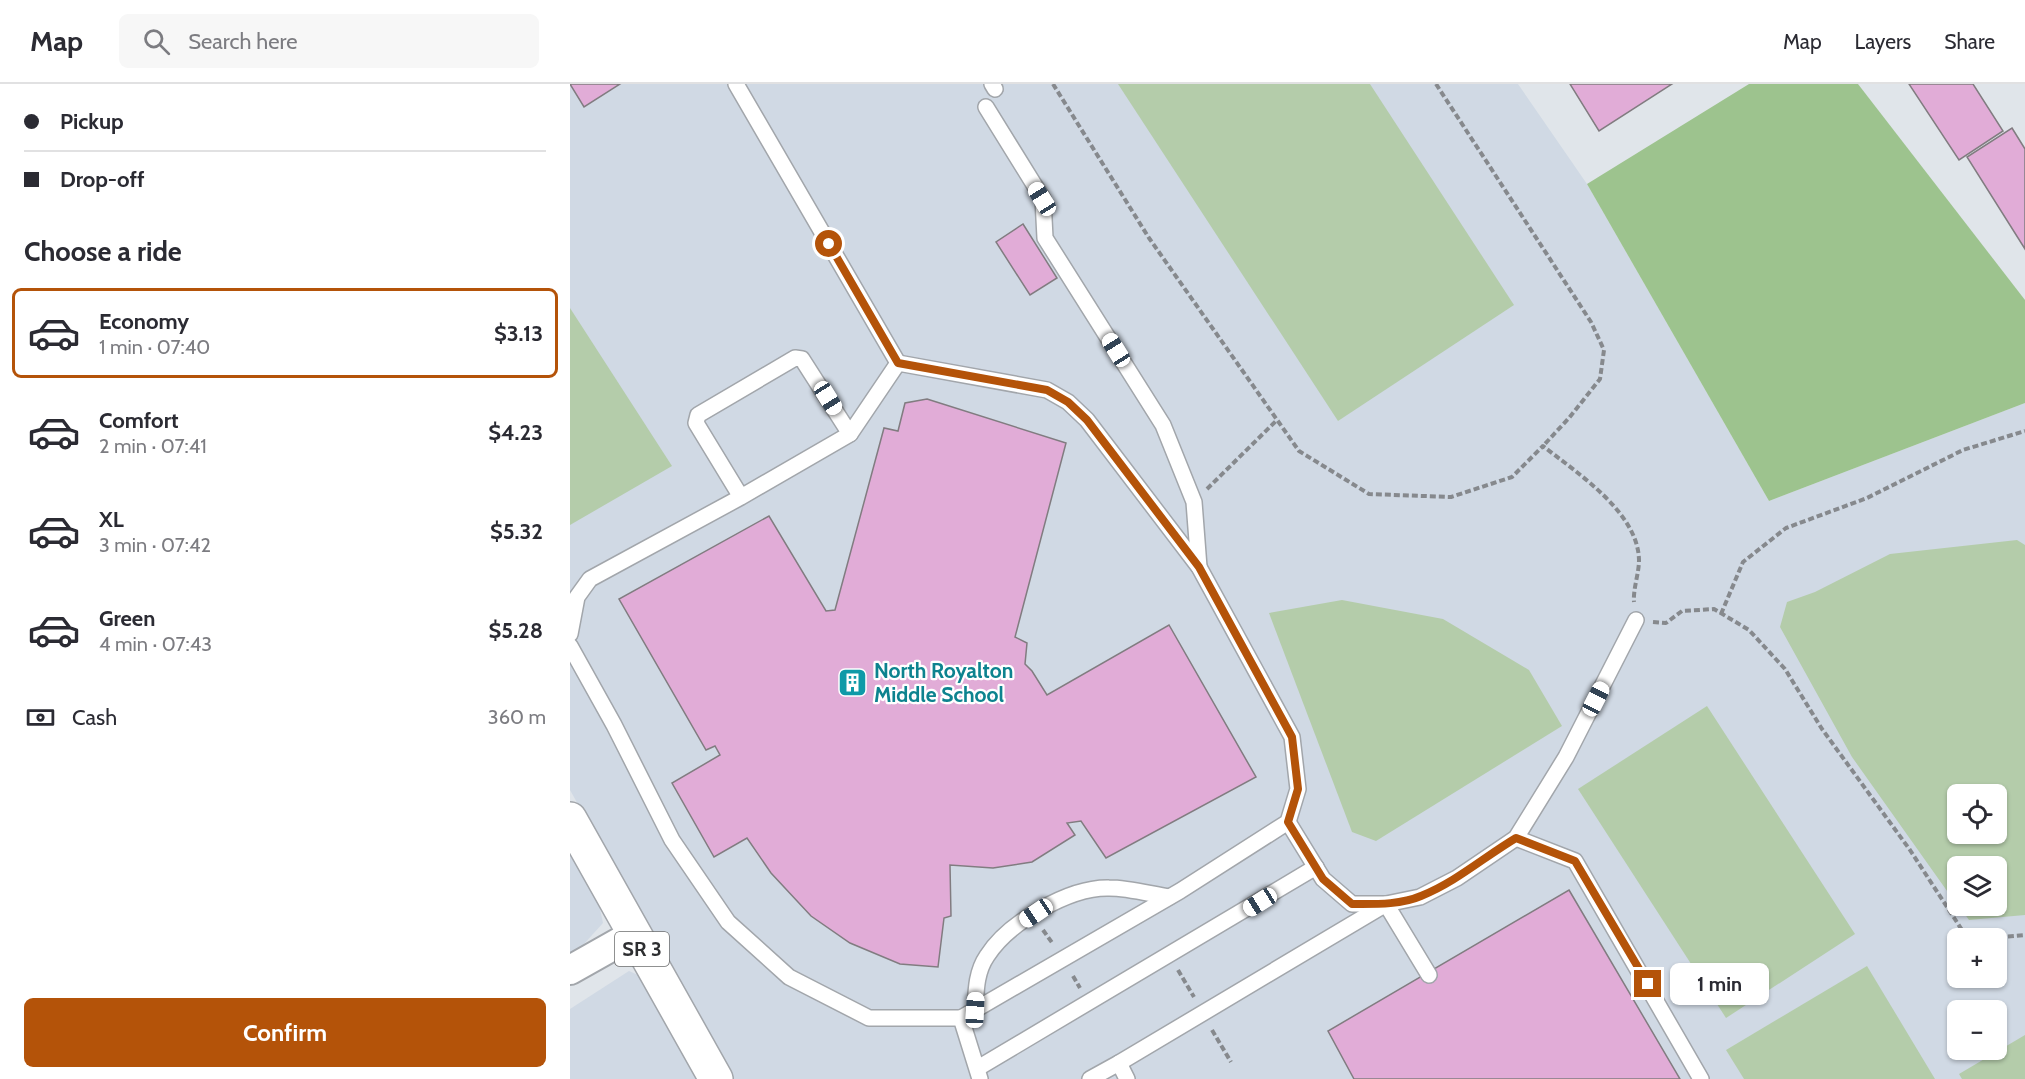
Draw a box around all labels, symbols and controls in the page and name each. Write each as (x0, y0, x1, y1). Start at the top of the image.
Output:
search box (119, 14, 539, 68)
text: Map (30, 24, 83, 58)
icon: search (140, 25, 173, 58)
text: Search here (188, 28, 297, 55)
text: Map (1783, 29, 1822, 54)
text: Layers (1855, 29, 1911, 54)
text: Share (1944, 29, 1995, 54)
text: Pickup (60, 108, 124, 135)
text: Drop-off (60, 166, 144, 193)
car (1025, 179, 1059, 219)
route start (815, 230, 842, 257)
text: Choose a ride (24, 235, 182, 268)
icon: car (27, 306, 81, 360)
text: Economy (99, 308, 189, 335)
text: $3.13 (494, 320, 543, 347)
car (1099, 330, 1133, 370)
text: 1 min · 07:40 (99, 335, 210, 359)
car (811, 378, 845, 418)
icon: car (27, 405, 81, 459)
text: Comfort (99, 407, 178, 434)
text: $4.23 (488, 419, 543, 446)
text: 2 min · 07:41 (99, 434, 207, 458)
icon: car (27, 504, 81, 558)
text: XL (99, 506, 124, 533)
text: $5.32 (490, 518, 543, 545)
text: 3 min · 07:42 (99, 533, 211, 557)
icon: car (27, 603, 81, 657)
text: Green (99, 605, 155, 632)
text: $5.28 (489, 617, 543, 644)
text: 4 min · 07:43 (99, 632, 212, 656)
place label: North Royalton Middle School (874, 658, 1013, 707)
building icon: North Royalton Middle School (837, 667, 869, 699)
car (1580, 679, 1612, 719)
icon: cash (24, 701, 57, 734)
text: Cash (72, 704, 117, 731)
text: 360 m (488, 705, 546, 729)
map controls (1947, 784, 2007, 1060)
button: locate (1947, 784, 2007, 844)
button: layers (1947, 856, 2007, 916)
car (1240, 885, 1280, 919)
car (1016, 895, 1056, 931)
button: + (1947, 928, 2007, 988)
road number: SR 3 (615, 932, 669, 966)
callout: 1 min (1669, 963, 1768, 1005)
route end (1634, 970, 1661, 997)
text: 1 min (1697, 972, 1742, 996)
car (965, 992, 985, 1028)
button: Confirm (24, 998, 546, 1067)
button: − (1947, 1000, 2007, 1060)

